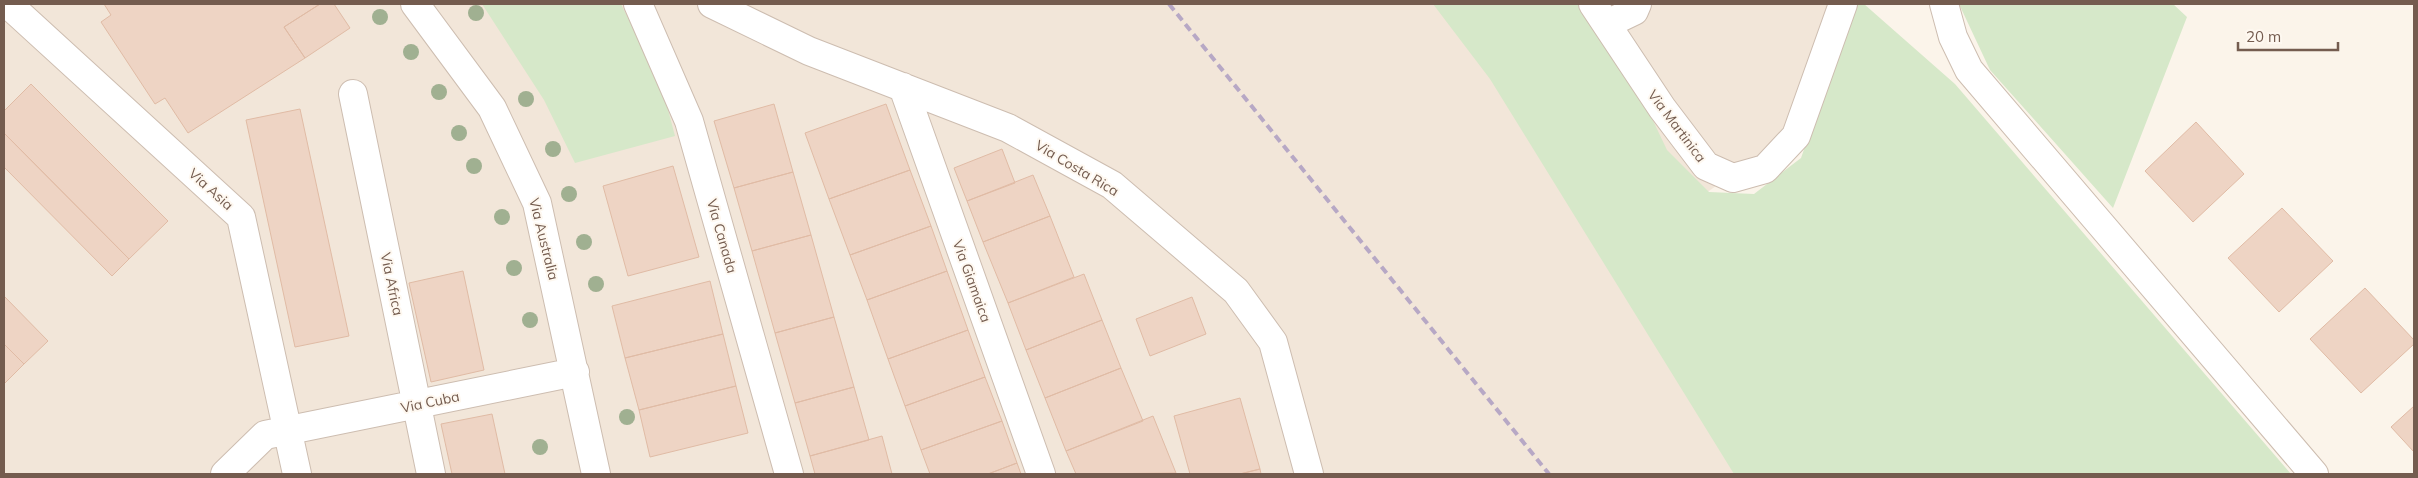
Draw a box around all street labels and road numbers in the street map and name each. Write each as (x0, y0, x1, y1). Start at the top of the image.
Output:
street label: Via Martinica (1644, 86, 1710, 166)
street label: Via Costa Rica (1032, 136, 1122, 200)
street label: Via Asia (185, 164, 237, 214)
street label: Via Australia (525, 196, 563, 282)
street label: Via Canada (703, 197, 741, 275)
street label: Via Giamaica (949, 237, 995, 325)
street label: Via Africa (377, 251, 407, 317)
street label: Via Cuba (399, 387, 461, 417)

